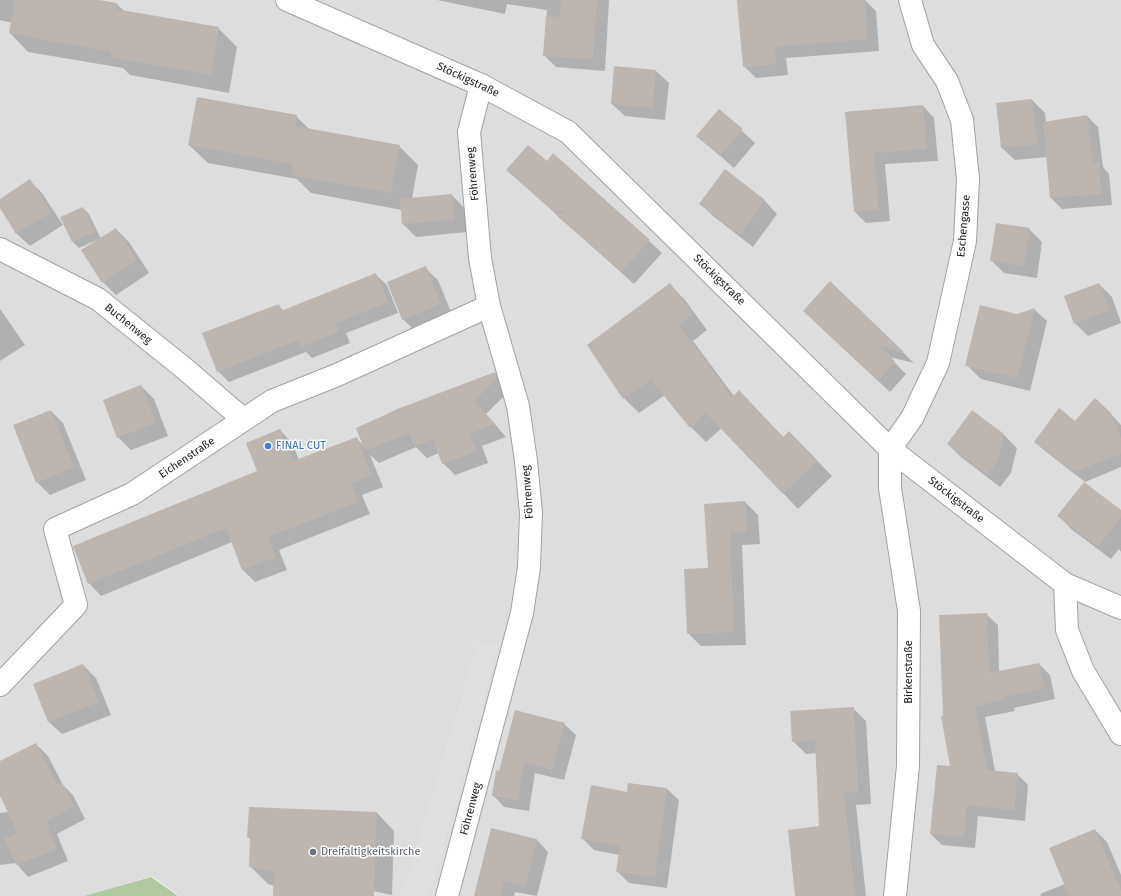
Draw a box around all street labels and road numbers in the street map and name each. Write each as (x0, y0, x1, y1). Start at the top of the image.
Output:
street label: Stöckigstraße (435, 60, 501, 100)
street label: Föhrenweg (464, 147, 482, 201)
street label: Eschengasse (955, 194, 973, 258)
street label: Stöckigstraße (690, 252, 748, 308)
street label: Buchenweg (102, 301, 154, 347)
street label: Eichenstraße (157, 434, 217, 482)
street label: Föhrenweg (520, 465, 536, 519)
street label: Stöckigstraße (925, 474, 987, 526)
street label: Birkenstraße (902, 640, 916, 704)
street label: Föhrenweg (458, 781, 484, 837)

